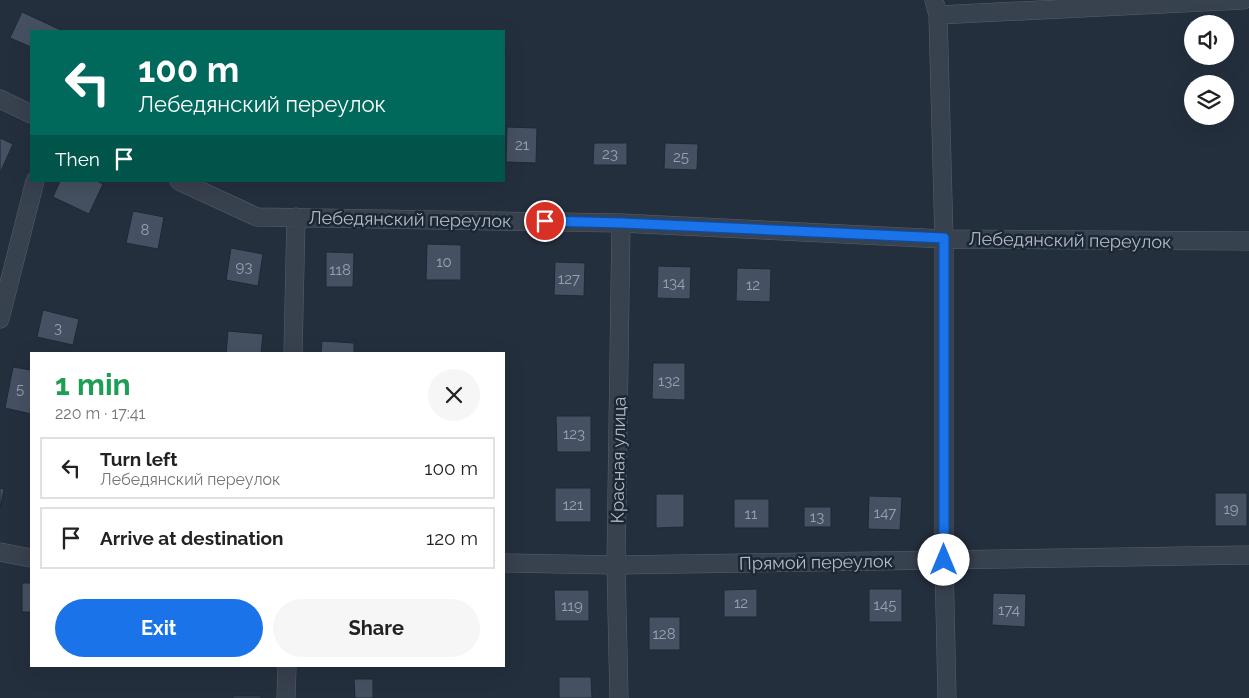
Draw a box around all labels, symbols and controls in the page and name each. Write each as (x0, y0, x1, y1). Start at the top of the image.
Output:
map controls (1184, 15, 1234, 125)
button: sound (1184, 15, 1234, 65)
text: 100 m (138, 49, 239, 90)
icon: left (55, 50, 120, 115)
button: layers (1184, 75, 1234, 125)
text: Лебедянский переулок (138, 91, 386, 117)
house number: 21 (515, 136, 530, 154)
icon: arrive (110, 145, 138, 173)
house number: 23 (602, 145, 618, 163)
text: Then (55, 148, 100, 170)
house number: 25 (673, 148, 689, 166)
pin (524, 200, 566, 242)
street label: Лебедянский переулок (308, 207, 512, 231)
icon: arrive (531, 207, 559, 235)
house number: 8 (141, 221, 150, 239)
street label: Лебедянский переулок (968, 228, 1172, 252)
house number: 10 (436, 253, 452, 271)
house number: 93 (236, 258, 252, 276)
house number: 118 (329, 261, 351, 279)
house number: 127 (558, 270, 580, 288)
house number: 134 (663, 274, 685, 292)
house number: 12 (746, 276, 760, 294)
house number: 3 (54, 319, 62, 337)
text: 1 min (55, 367, 131, 402)
button: close (428, 369, 480, 421)
house number: 132 (658, 372, 680, 390)
house number: 5 (16, 380, 24, 398)
street label: Красная улица (606, 396, 630, 524)
text: 220 m · 17:41 (55, 404, 145, 423)
house number: 123 (563, 425, 585, 443)
text: Turn left (100, 448, 177, 470)
icon: left (57, 454, 85, 482)
text: 100 m (424, 457, 478, 479)
text: Лебедянский переулок (100, 470, 280, 489)
house number: 121 (563, 496, 584, 514)
house number: 19 (1223, 500, 1239, 518)
house number: 147 (874, 504, 896, 522)
house number: 11 (745, 505, 758, 523)
house number: 13 (810, 508, 824, 526)
icon: arrive (57, 524, 85, 552)
text: Arrive at destination (100, 527, 284, 549)
text: 120 m (426, 527, 478, 549)
position arrow (917, 533, 969, 585)
street label: Прямой переулок (739, 550, 893, 574)
house number: 12 (734, 594, 748, 612)
house number: 145 (874, 596, 896, 614)
house number: 119 (561, 597, 583, 615)
button: Exit (55, 599, 263, 657)
button: Share (273, 599, 480, 657)
house number: 174 (998, 601, 1020, 619)
house number: 128 (652, 625, 676, 643)

